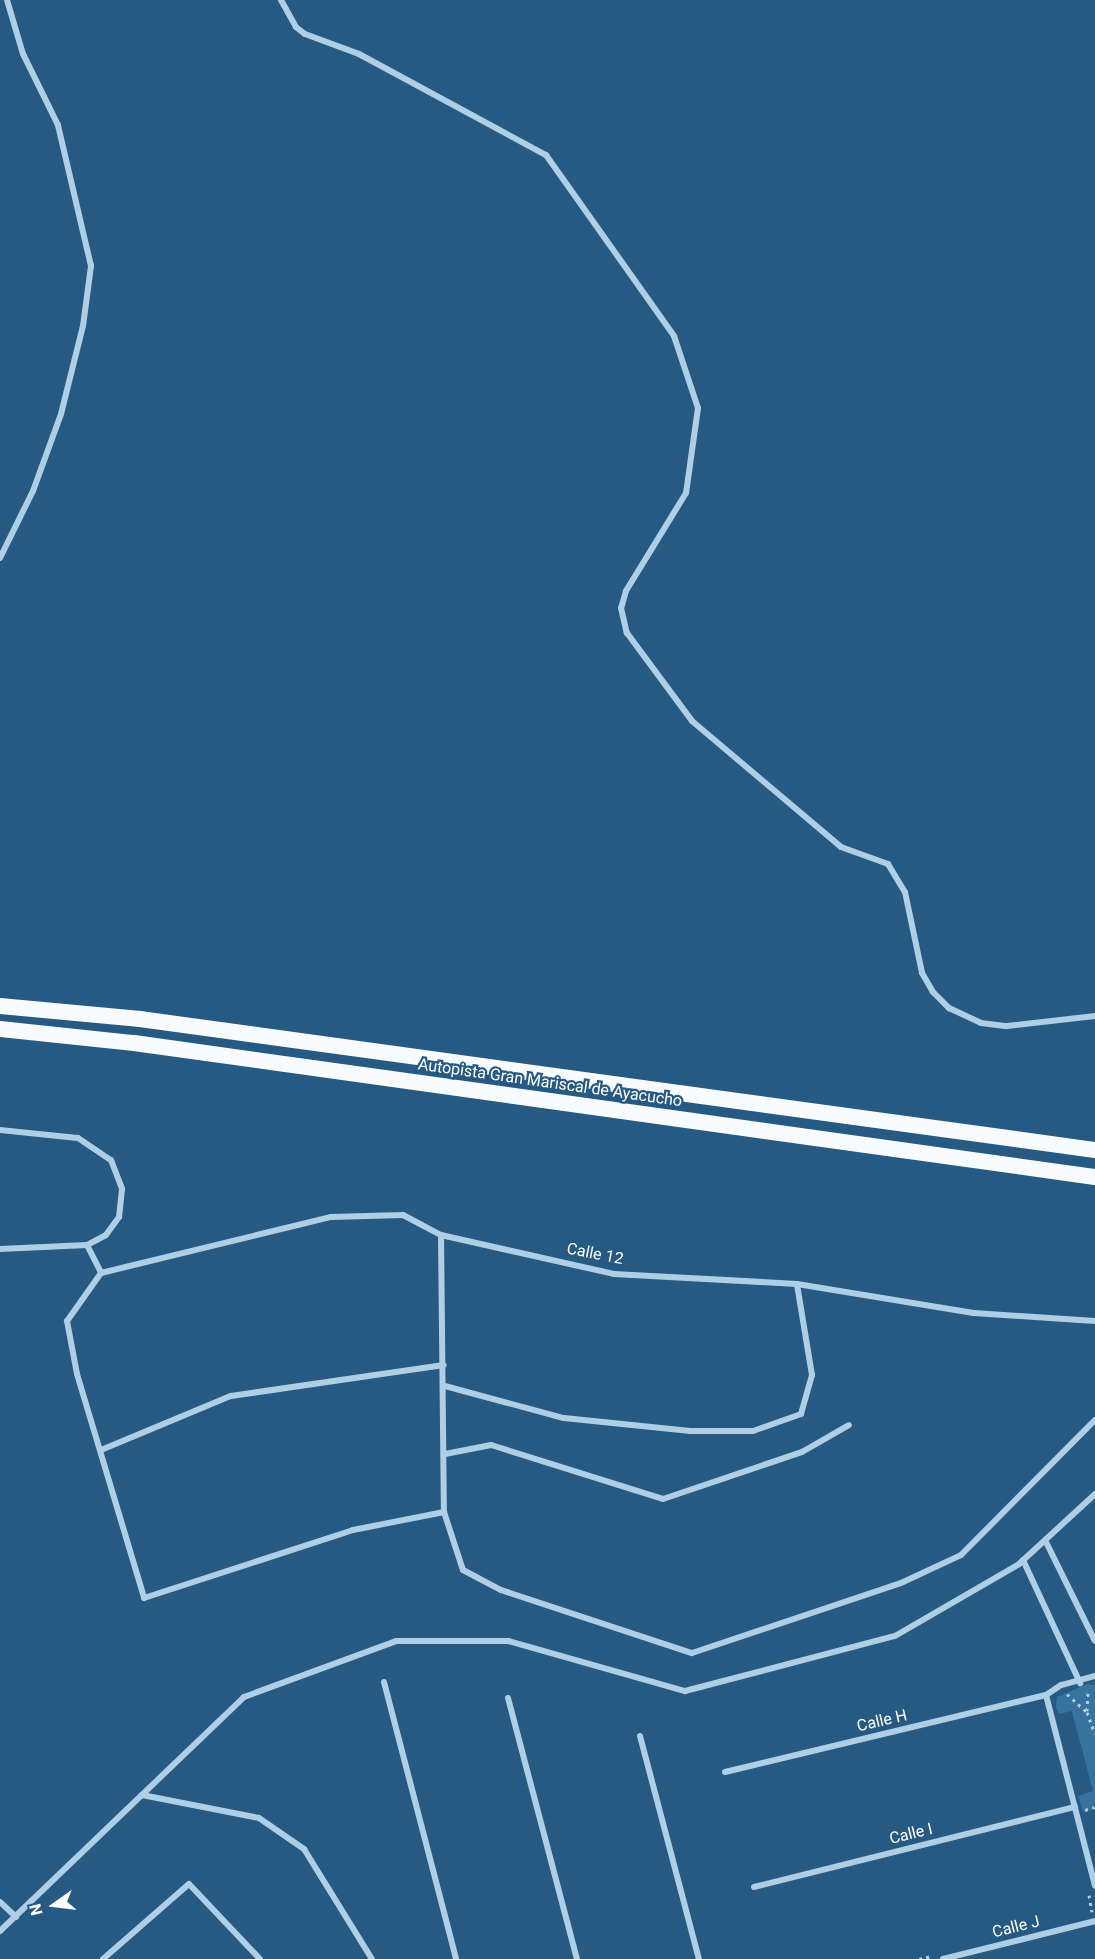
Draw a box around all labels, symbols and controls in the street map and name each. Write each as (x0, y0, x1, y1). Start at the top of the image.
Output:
street label: Autopista Gran Mariscal de Ayacucho (417, 1055, 683, 1111)
street label: Calle 12 (565, 1239, 625, 1269)
street label: Calle H (855, 1706, 909, 1736)
street label: Calle I (887, 1819, 935, 1849)
north arrow (24, 1875, 84, 1935)
text: N (25, 1902, 47, 1917)
street label: Calle J (990, 1912, 1042, 1942)

